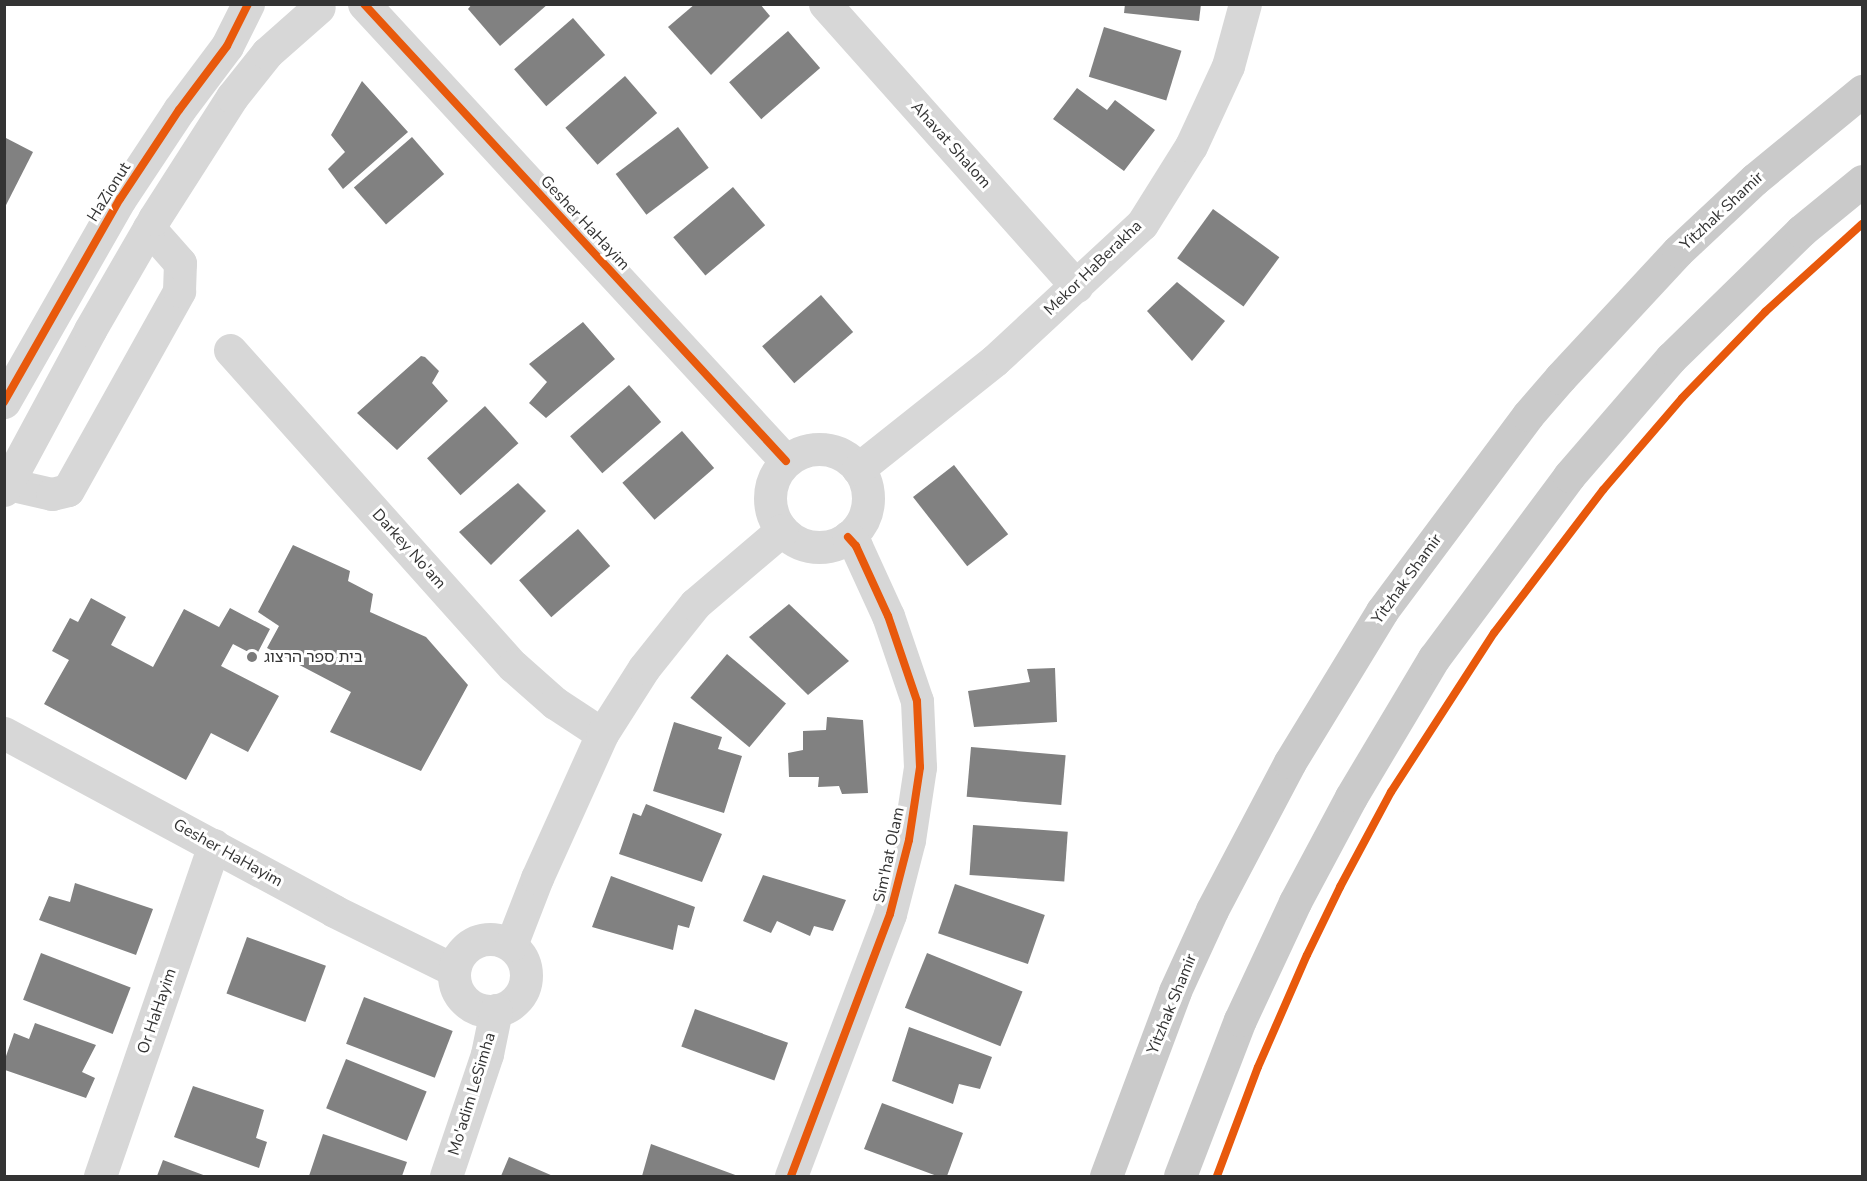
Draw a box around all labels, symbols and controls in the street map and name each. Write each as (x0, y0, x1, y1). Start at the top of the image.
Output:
street label: Ahavat Shalom (907, 98, 995, 192)
street label: HaZionut (83, 159, 135, 225)
street label: Yitzhak Shamir (1677, 168, 1767, 254)
street label: Gesher HaHayim (536, 172, 634, 274)
street label: Mekor HaBerakha (1040, 216, 1146, 320)
street label: Darkey No'am (368, 505, 450, 593)
street label: Yitzhak Shamir (1368, 530, 1446, 628)
place label: בית ספר הרצוג (264, 647, 363, 667)
marker: בית ספר הרצוג (245, 650, 259, 664)
street label: Sim'hat Olam (870, 805, 908, 905)
street label: Gesher HaHayim (170, 815, 286, 891)
street label: Yitzhak Shamir (1143, 951, 1201, 1057)
street label: Or HaHayim (133, 966, 181, 1056)
street label: Mo'adim LeSimha (444, 1030, 500, 1158)

